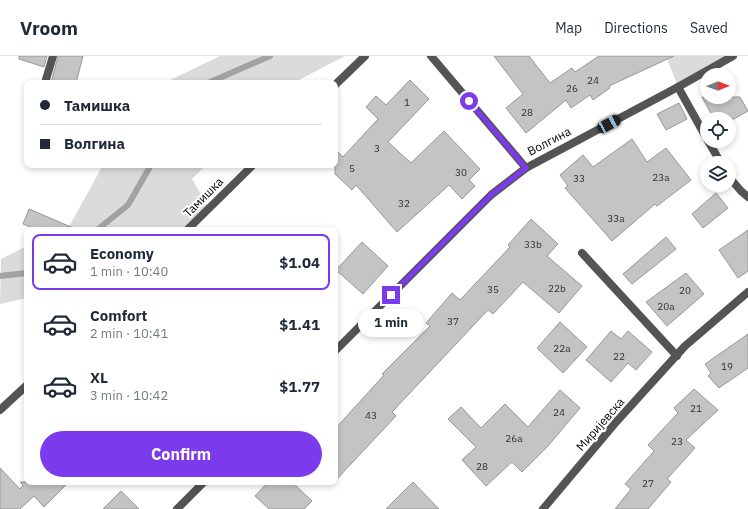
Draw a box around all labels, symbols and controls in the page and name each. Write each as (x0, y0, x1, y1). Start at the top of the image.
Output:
text: Vroom (20, 16, 78, 40)
text: Map (555, 19, 582, 37)
text: Directions (604, 19, 668, 37)
text: Saved (690, 19, 728, 37)
north arrow (700, 68, 736, 104)
map controls (700, 68, 736, 192)
house number: 24 (587, 74, 599, 87)
house number: 26 (566, 82, 578, 95)
route start (460, 92, 478, 110)
text: Тамишка (64, 96, 130, 115)
house number: 1 (404, 96, 410, 109)
house number: 28 (521, 106, 533, 119)
button: locate (700, 112, 736, 148)
car (596, 113, 622, 135)
street label: Волгина (525, 123, 574, 159)
text: Волгина (64, 134, 125, 153)
house number: 3 (374, 142, 380, 155)
button: layers (700, 156, 736, 192)
house number: 5 (349, 162, 355, 175)
house number: 30 (455, 166, 467, 179)
house number: 23a (652, 171, 670, 184)
house number: 33 (573, 172, 585, 185)
street label: Тамишка (180, 173, 227, 220)
house number: 32 (398, 197, 410, 210)
house number: 33a (607, 212, 625, 225)
house number: 33b (524, 238, 542, 251)
icon: car (42, 244, 78, 280)
text: Economy (90, 244, 154, 263)
text: $1.04 (279, 253, 320, 272)
text: 1 min · 10:40 (90, 263, 168, 280)
house number: 22b (548, 282, 566, 295)
house number: 35 (487, 283, 499, 296)
house number: 20 (679, 284, 691, 297)
route end (382, 286, 400, 304)
house number: 20a (657, 300, 675, 313)
icon: car (42, 306, 78, 342)
text: Comfort (90, 306, 147, 325)
callout: 1 min (358, 309, 424, 337)
text: 1 min (374, 314, 408, 331)
text: $1.41 (279, 315, 320, 334)
house number: 37 (447, 315, 459, 328)
text: 2 min · 10:41 (90, 325, 168, 342)
house number: 22a (553, 342, 571, 355)
house number: 22 (613, 350, 625, 363)
house number: 19 (721, 360, 733, 373)
icon: car (42, 368, 78, 404)
text: XL (90, 368, 108, 387)
text: $1.77 (279, 377, 320, 396)
text: 3 min · 10:42 (90, 387, 168, 404)
street label: Миријевска (573, 394, 628, 454)
house number: 21 (690, 402, 702, 415)
house number: 24 (553, 406, 565, 419)
house number: 43 (365, 409, 377, 422)
button: Confirm (40, 431, 322, 477)
house number: 26a (505, 432, 523, 445)
house number: 23 (671, 435, 683, 448)
house number: 28 (476, 460, 488, 473)
house number: 27 (642, 477, 654, 490)

